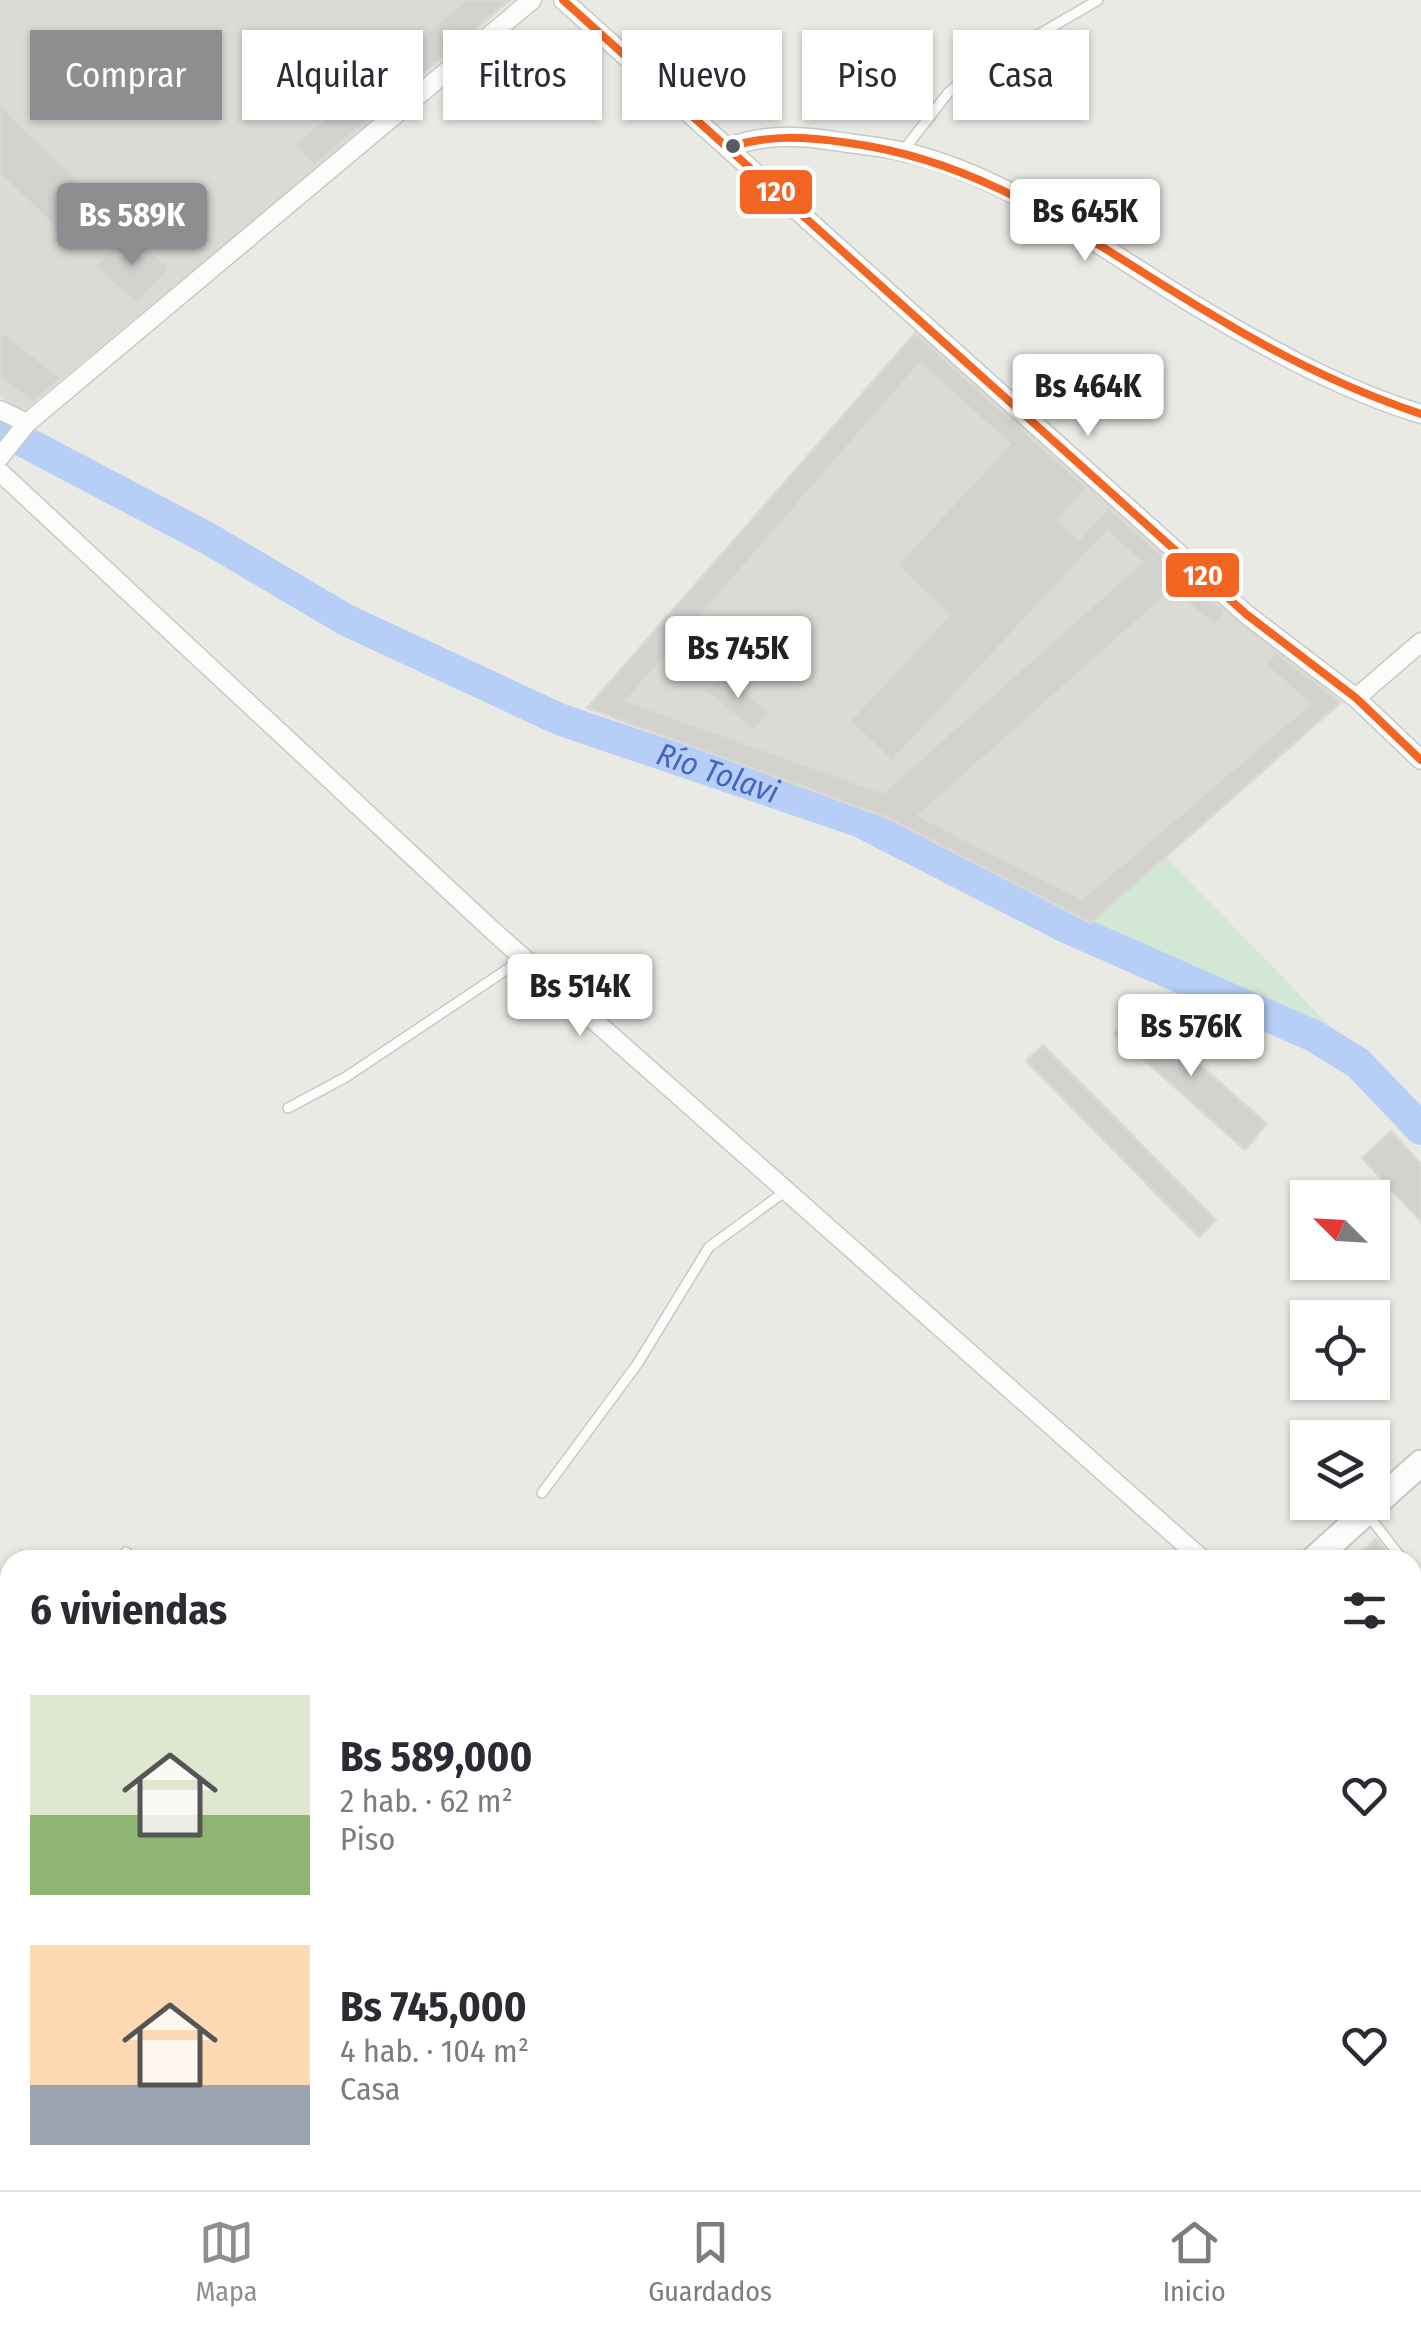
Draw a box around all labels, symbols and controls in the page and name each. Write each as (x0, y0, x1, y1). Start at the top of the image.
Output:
chip: Comprar (30, 30, 222, 120)
chip: Alquilar (242, 30, 423, 120)
chip: Filtros (443, 30, 602, 120)
chip: Nuevo (622, 30, 782, 120)
chip: Piso (802, 30, 933, 120)
chip: Casa (953, 30, 1089, 120)
unlabelled marker (723, 136, 743, 156)
line badge: 120 (738, 168, 814, 216)
text: 120 (756, 175, 796, 208)
pin: Bs 645K (993, 179, 1177, 264)
pin: Bs 589K (40, 183, 224, 268)
text: Bs 645K (1032, 192, 1138, 230)
text: Bs 589K (79, 196, 185, 234)
pin: Bs 464K (996, 354, 1180, 439)
text: Bs 464K (1035, 367, 1141, 405)
line badge: 120 (1164, 551, 1241, 599)
text: 120 (1183, 559, 1223, 592)
pin: Bs 745K (646, 616, 830, 701)
text: Bs 745K (687, 629, 789, 667)
water label: Río Tolavi (652, 735, 784, 811)
pin: Bs 514K (488, 954, 672, 1039)
text: Bs 514K (529, 967, 631, 1005)
pin: Bs 576K (1099, 994, 1283, 1079)
text: Bs 576K (1140, 1007, 1242, 1045)
north arrow (1290, 1180, 1390, 1280)
map controls (1290, 1180, 1390, 1520)
button: locate (1290, 1300, 1390, 1400)
button: layers (1290, 1420, 1390, 1520)
icon: filters (1337, 1583, 1392, 1638)
text: 6 viviendas (30, 1585, 227, 1635)
text: Bs 589,000 (340, 1732, 532, 1782)
icon: home (110, 1735, 230, 1855)
icon: heart (1337, 1768, 1392, 1823)
text: 2 hab. · 62 m² (340, 1782, 513, 1820)
text: Piso (340, 1820, 395, 1858)
text: Bs 745,000 (340, 1982, 527, 2032)
icon: home (110, 1985, 230, 2105)
icon: heart (1337, 2018, 1392, 2073)
text: 4 hab. · 104 m² (340, 2032, 529, 2070)
text: Casa (340, 2070, 401, 2108)
tab: Mapa (195, 2215, 257, 2308)
tab: Guardados (648, 2215, 772, 2308)
tab: Inicio (1163, 2215, 1226, 2308)

